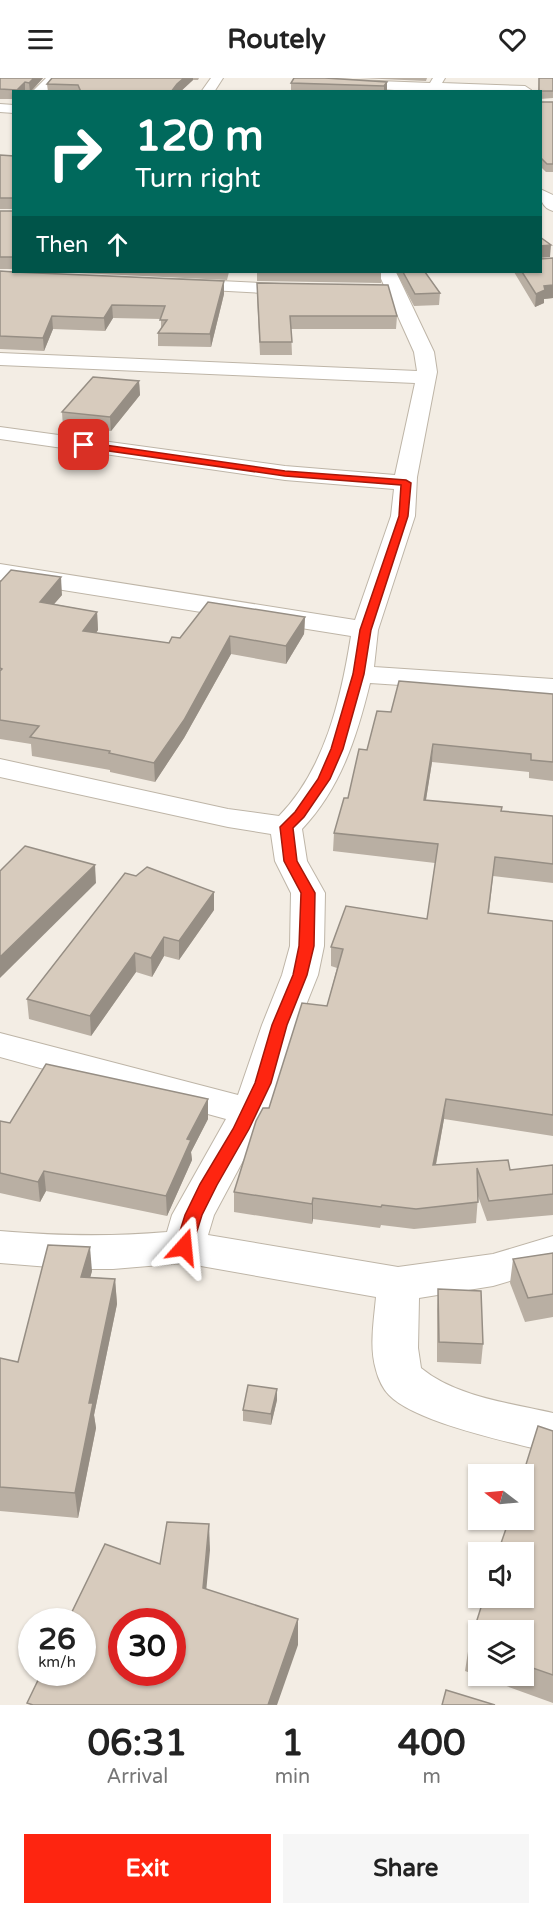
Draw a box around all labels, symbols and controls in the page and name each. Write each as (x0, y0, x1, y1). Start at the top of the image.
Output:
icon: menu (24, 23, 57, 56)
text: Routely (227, 23, 326, 56)
icon: heart (496, 23, 529, 56)
text: 120 m (135, 111, 264, 162)
icon: right (36, 114, 114, 192)
text: Turn right (135, 162, 261, 195)
icon: ahead (101, 228, 134, 261)
text: Then (36, 232, 89, 258)
pin (58, 419, 109, 470)
icon: arrive (67, 428, 100, 461)
position arrow (152, 1215, 216, 1279)
north arrow (468, 1464, 534, 1530)
map controls (468, 1464, 534, 1686)
button: sound (468, 1542, 534, 1608)
speed limit sign: 30 (108, 1608, 186, 1686)
button: layers (468, 1620, 534, 1686)
text: 26 (38, 1621, 76, 1658)
text: km/h (38, 1653, 76, 1671)
text: 06:31 (87, 1722, 187, 1765)
text: 1 (281, 1722, 304, 1765)
text: 400 (398, 1722, 466, 1765)
text: Arrival (106, 1765, 168, 1789)
text: min (275, 1765, 310, 1789)
text: m (422, 1765, 441, 1789)
button: Exit (24, 1834, 271, 1903)
button: Share (283, 1834, 529, 1903)

